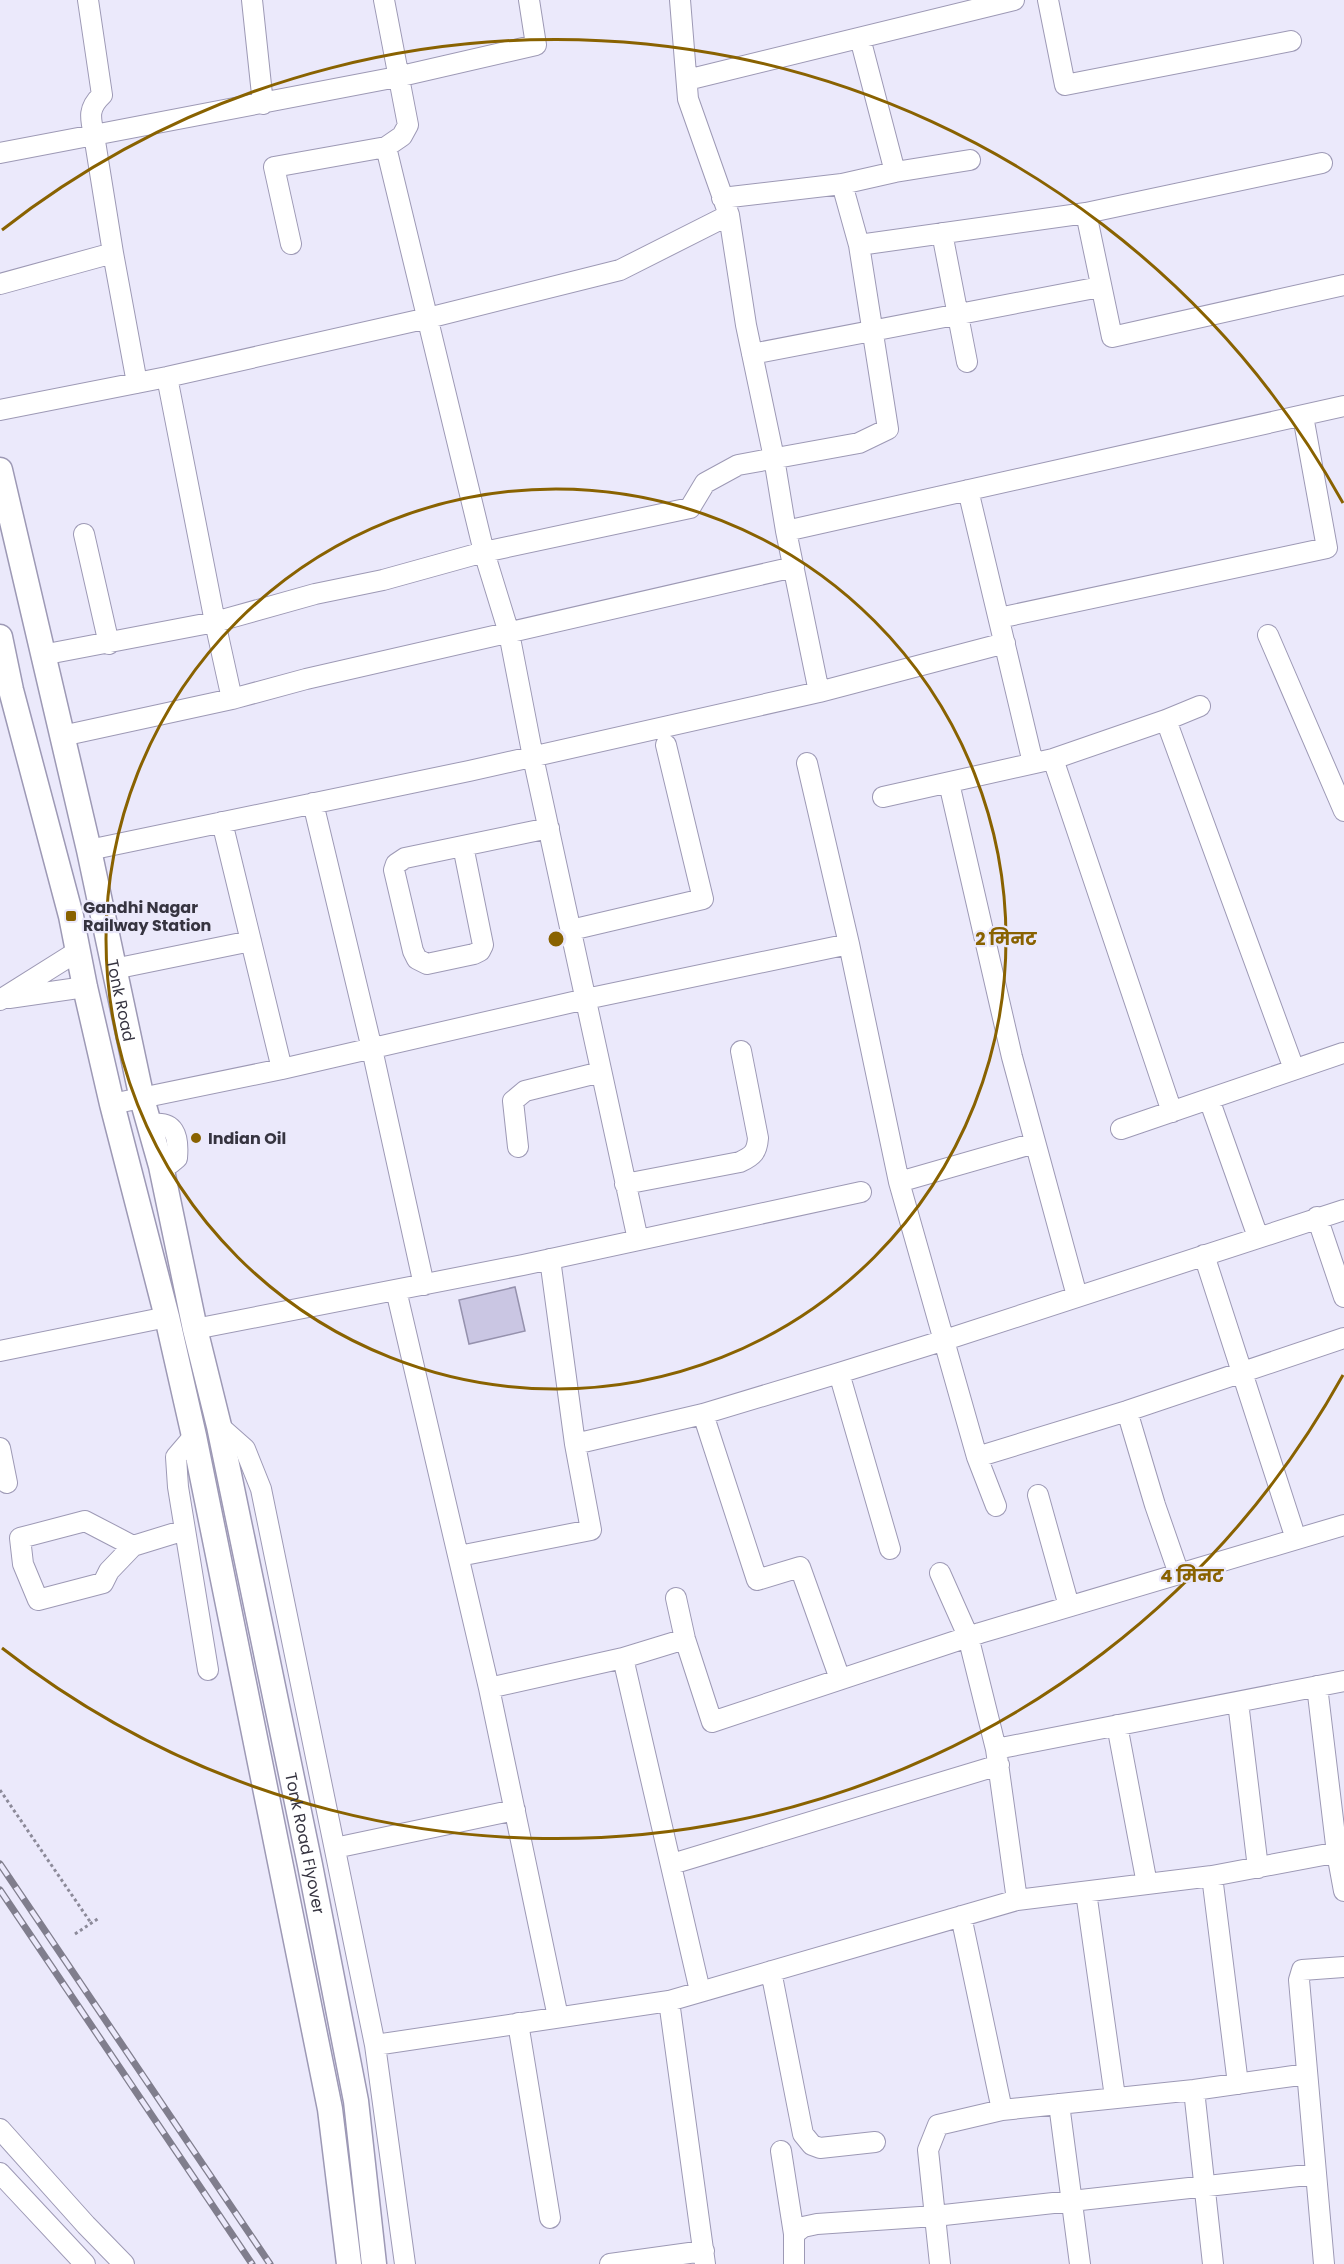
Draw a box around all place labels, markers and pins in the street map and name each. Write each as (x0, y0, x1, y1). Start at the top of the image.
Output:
place label: Gandhi Nagar Railway Station (83, 896, 211, 937)
marker: Gandhi Nagar Railway Station (64, 909, 78, 923)
centre of rings (546, 929, 566, 949)
place label: Indian Oil (208, 1127, 286, 1150)
marker: Indian Oil (189, 1131, 203, 1145)

